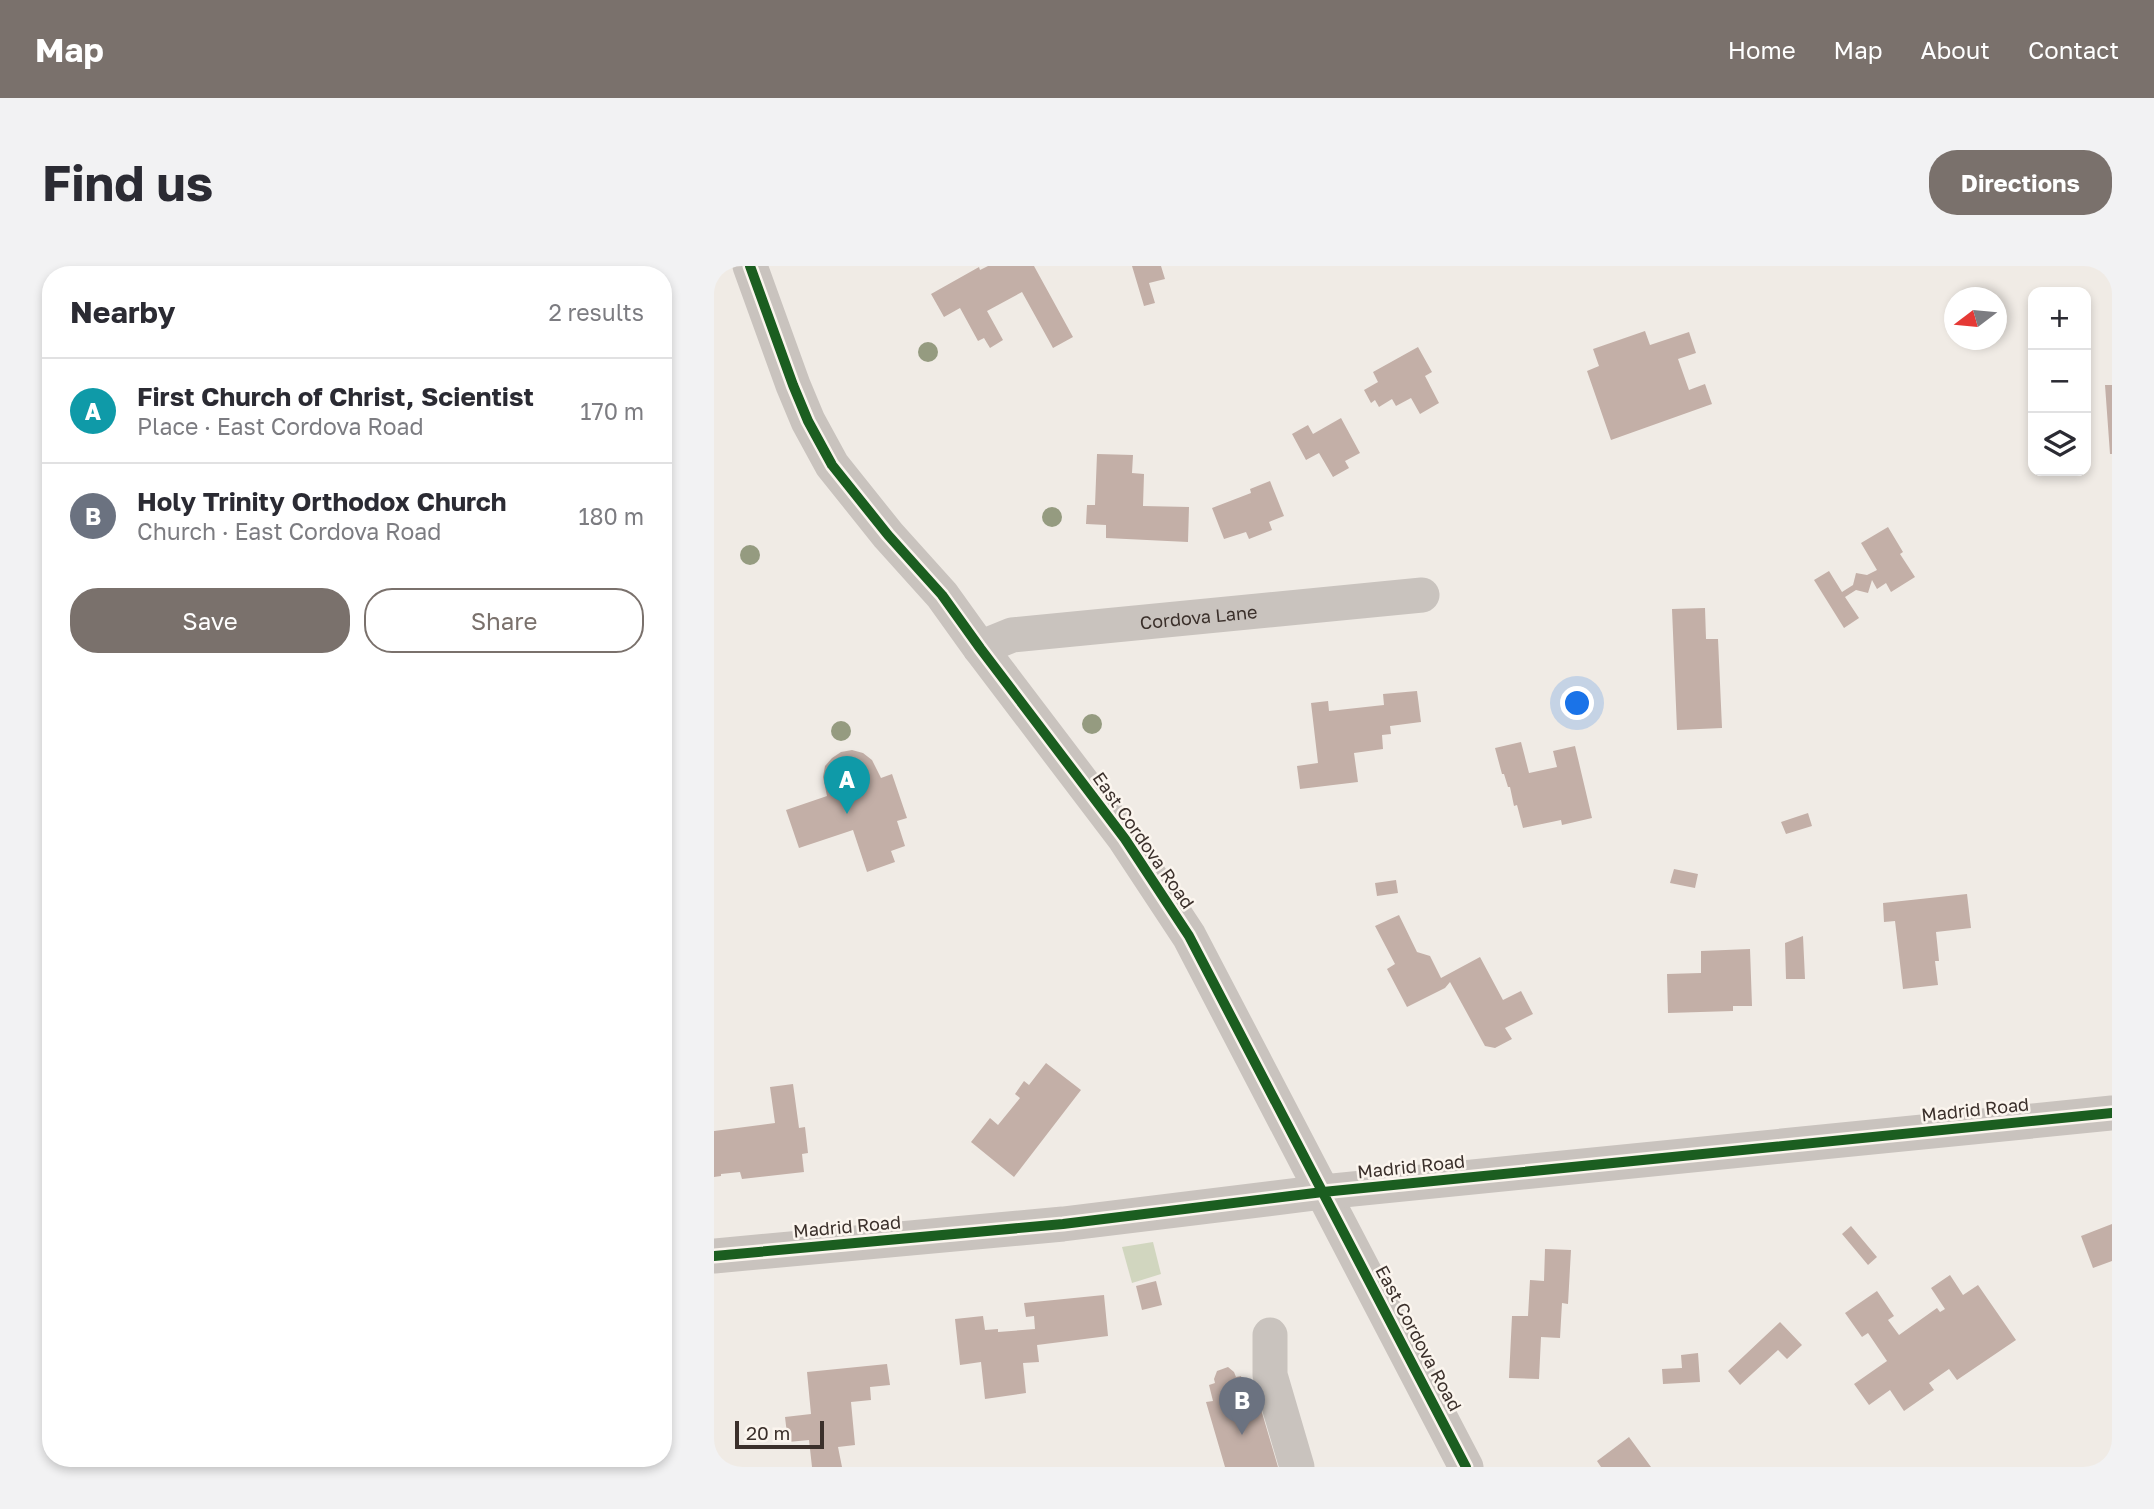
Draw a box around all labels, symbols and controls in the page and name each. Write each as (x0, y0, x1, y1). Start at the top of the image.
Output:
text: Map (35, 30, 104, 69)
text: Home (1728, 35, 1796, 64)
text: Map (1834, 35, 1883, 64)
text: About (1921, 35, 1990, 64)
text: Contact (2028, 35, 2119, 64)
button: Directions (1929, 150, 2112, 215)
text: Find us (42, 153, 213, 212)
north arrow (1944, 287, 2007, 350)
map controls (2028, 287, 2091, 476)
button: + (2028, 287, 2091, 350)
text: Nearby (70, 294, 175, 330)
text: 2 results (548, 298, 644, 326)
button: − (2028, 350, 2091, 413)
text: First Church of Christ, Scientist (137, 381, 534, 412)
text: A (85, 397, 101, 425)
text: 170 m (580, 397, 644, 425)
text: Place · East Cordova Road (137, 412, 424, 440)
button: layers (2028, 413, 2091, 476)
text: Holy Trinity Orthodox Church (137, 486, 507, 517)
text: B (85, 502, 101, 530)
text: 180 m (578, 502, 644, 530)
text: Church · East Cordova Road (137, 517, 441, 545)
button: Save (70, 588, 350, 653)
button: Share (364, 588, 644, 653)
street label: Cordova Lane (1139, 600, 1258, 633)
your location (1560, 686, 1594, 720)
pin: A (824, 756, 870, 814)
street label: East Cordova Road (1089, 767, 1199, 913)
street label: Madrid Road (1920, 1092, 2030, 1126)
street label: Madrid Road (1356, 1149, 1466, 1183)
street label: Madrid Road (792, 1210, 902, 1242)
street label: East Cordova Road (1371, 1261, 1467, 1415)
pin: B (1219, 1377, 1265, 1435)
scale bar (735, 1418, 824, 1450)
text: 20 m (746, 1421, 790, 1444)

